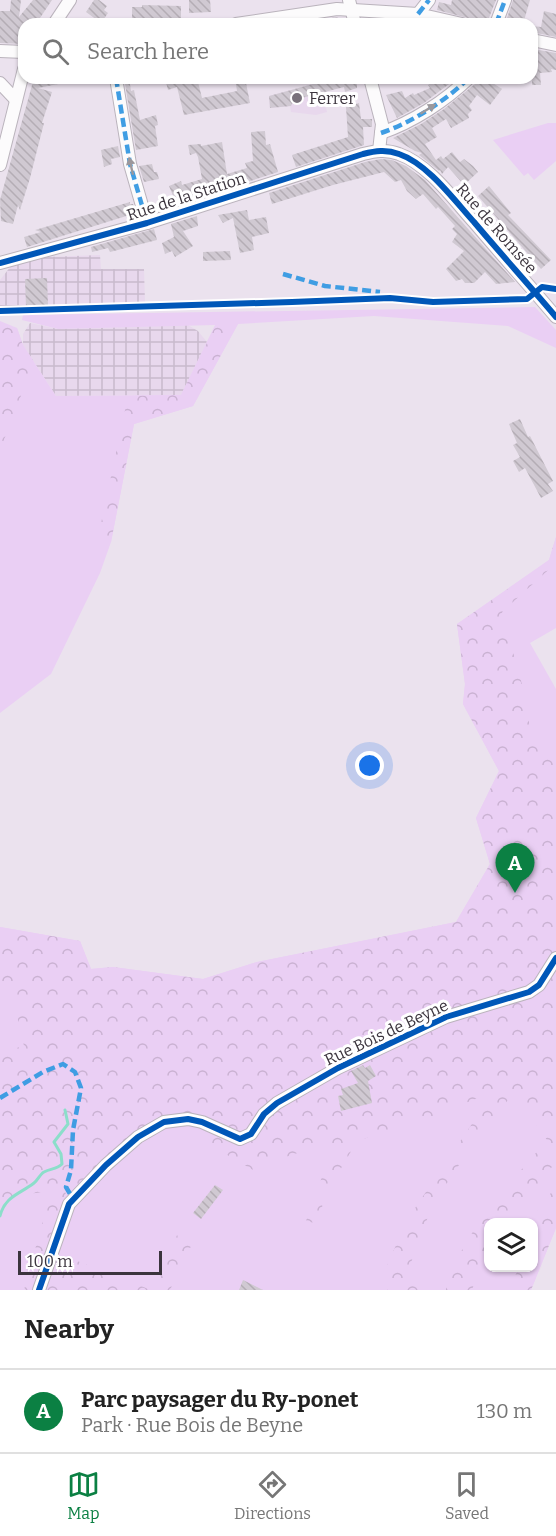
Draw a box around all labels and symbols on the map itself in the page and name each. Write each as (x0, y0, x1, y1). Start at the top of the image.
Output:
place label: Ferrer (309, 89, 355, 108)
marker: Ferrer (290, 91, 304, 105)
one-way arrow (420, 104, 436, 115)
one-way arrow (126, 157, 136, 175)
street label: Rue de la Station (124, 168, 248, 225)
street label: Rue de Romsée (452, 179, 541, 277)
your location (355, 751, 384, 780)
pin: A (496, 844, 534, 893)
street label: Rue Bois de Beyne (321, 995, 451, 1069)
scale bar (18, 1248, 162, 1276)

